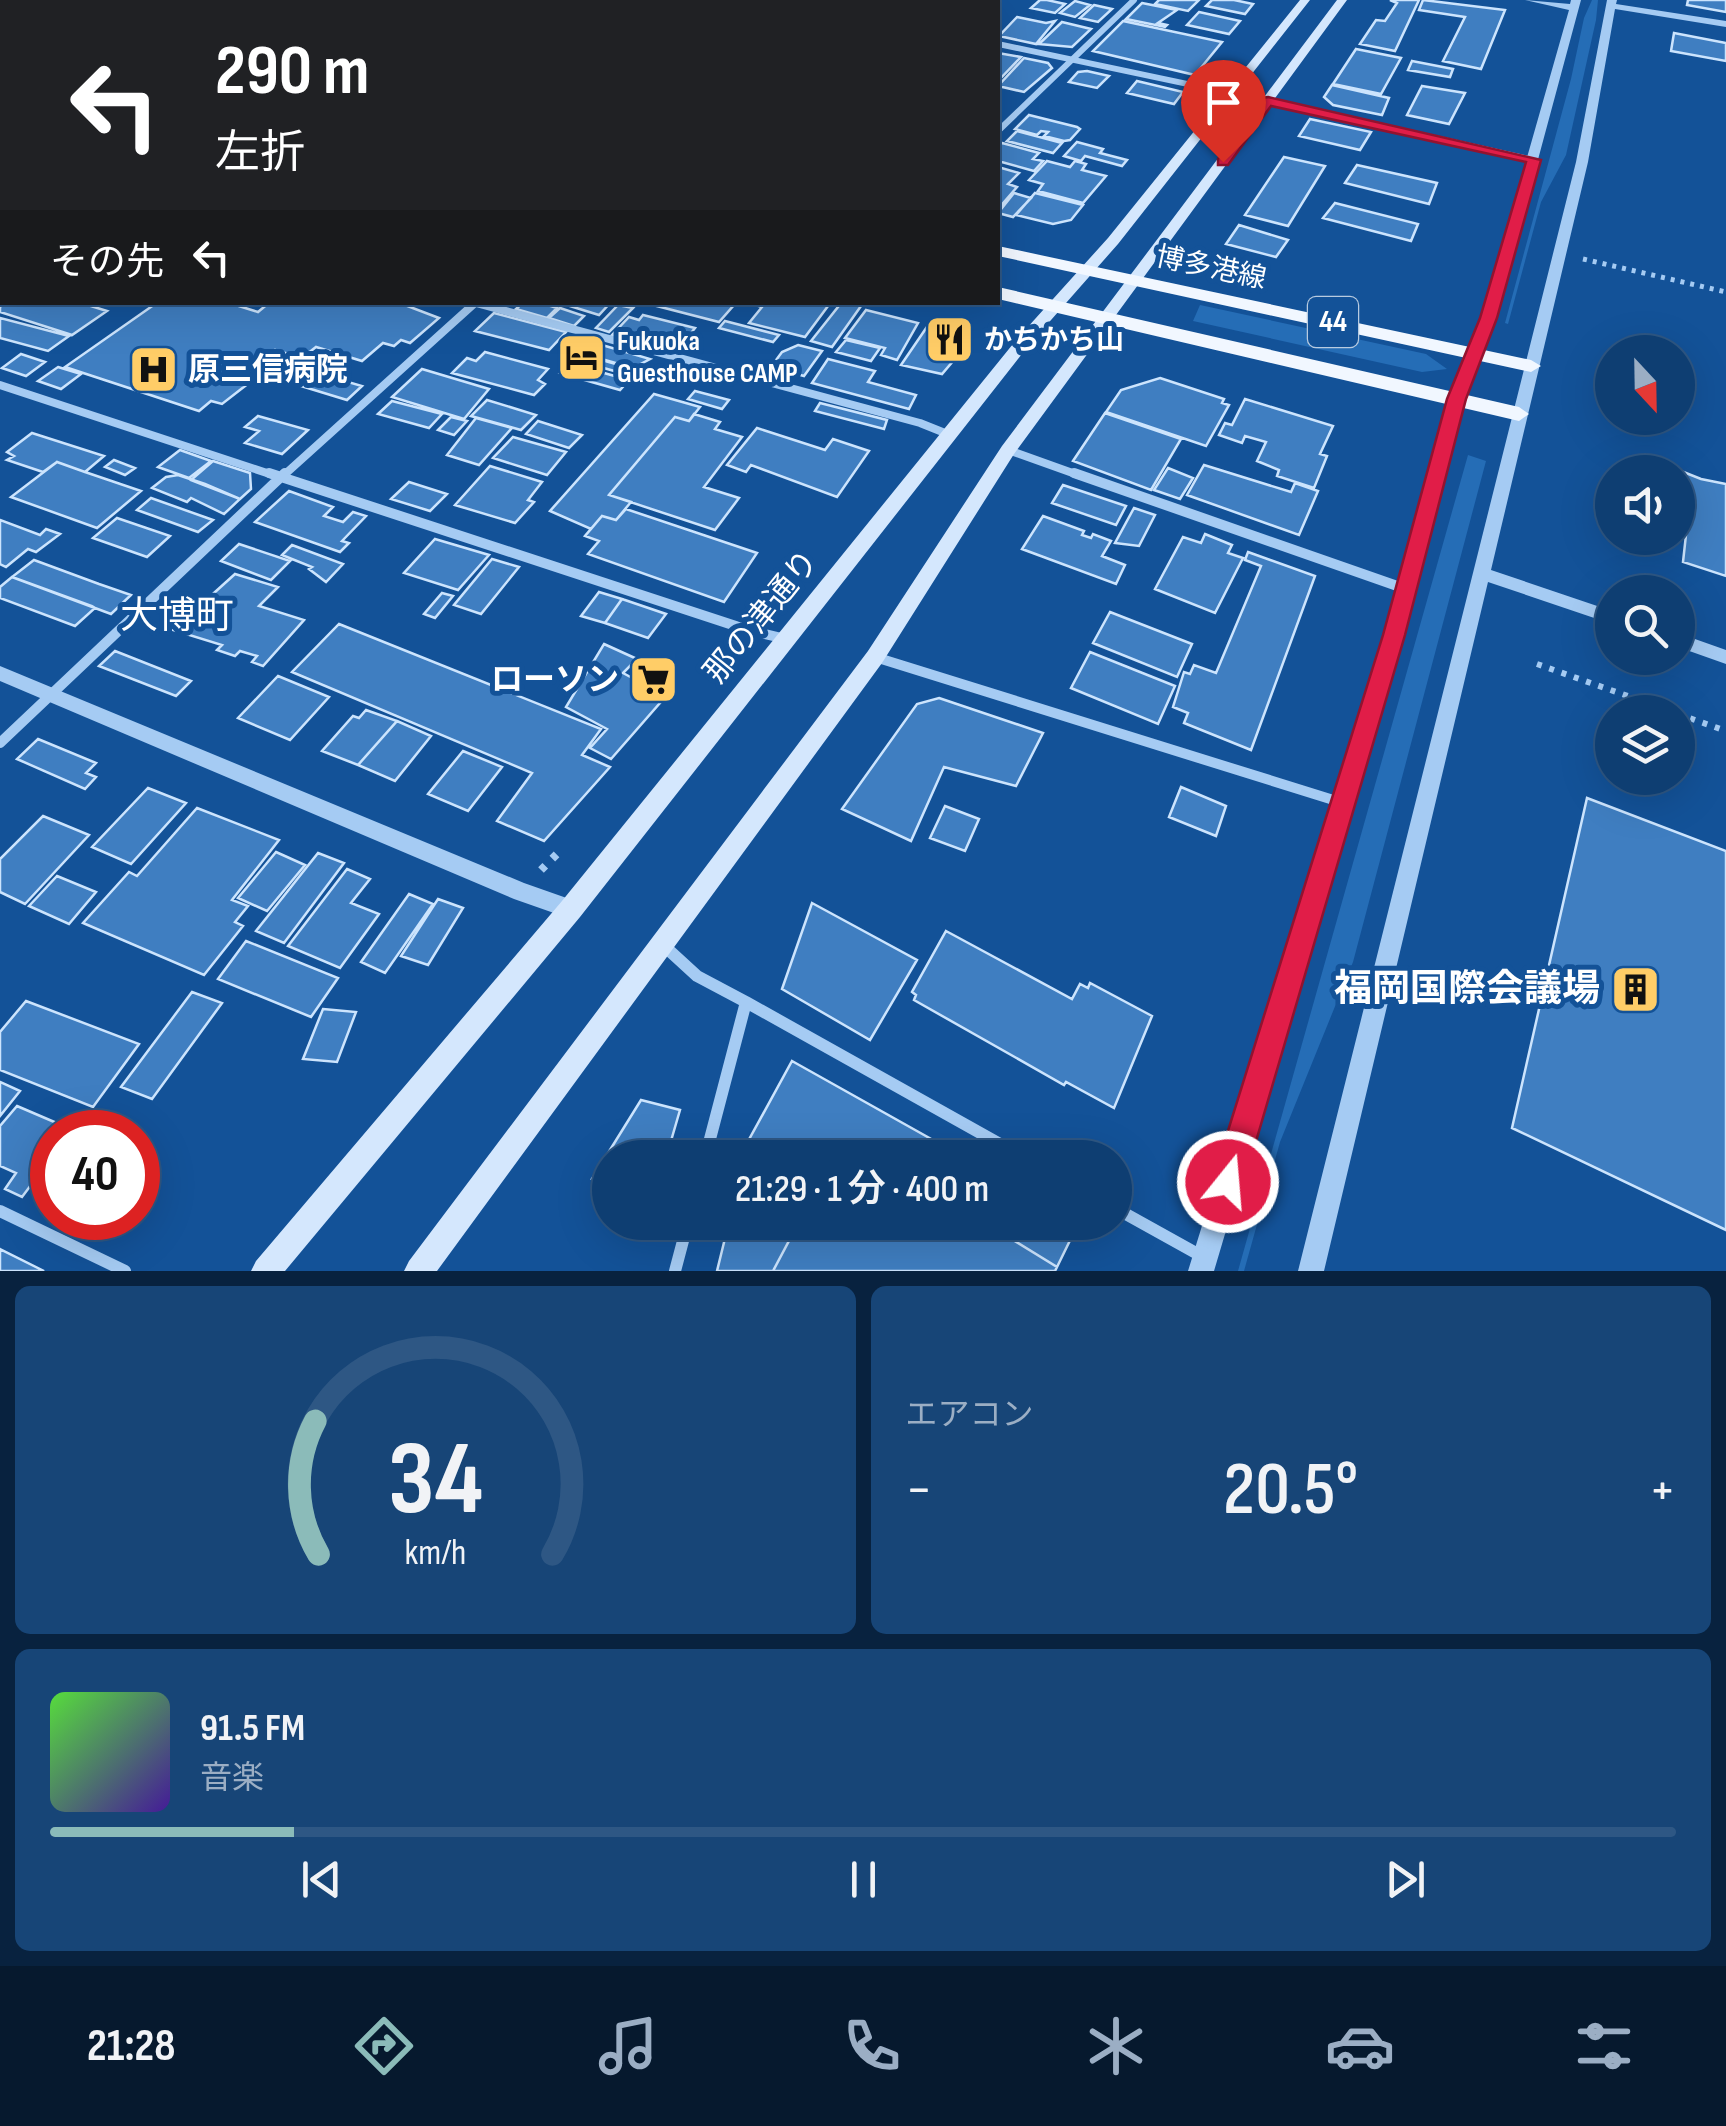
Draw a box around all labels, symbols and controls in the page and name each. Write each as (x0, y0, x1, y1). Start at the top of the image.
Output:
text: 290 m (215, 30, 370, 114)
icon: left (50, 40, 180, 170)
pin (1181, 60, 1266, 163)
icon: arrive (1196, 75, 1251, 130)
text: 左折 (215, 126, 305, 181)
icon: left (184, 230, 239, 285)
text: その先 (50, 240, 164, 285)
street label: 博多港線 (1153, 240, 1269, 296)
road number: 44 (1308, 297, 1358, 347)
restaurant icon: かちかち山 (923, 314, 975, 366)
place label: かちかち山 (984, 324, 1124, 357)
place label: Fukuoka Guesthouse CAMP (617, 325, 798, 390)
hotel icon: Fukuoka Guesthouse CAMP (556, 331, 608, 383)
north arrow (1595, 335, 1695, 435)
map controls (1595, 335, 1695, 795)
hospital icon: 原三信病院 (127, 344, 179, 396)
place label: 原三信病院 (188, 351, 348, 390)
button: sound (1595, 455, 1695, 555)
street label: 那の津通り (696, 543, 828, 691)
button: search (1595, 575, 1695, 675)
district label: 大博町 (120, 594, 234, 639)
supermarket icon: ローソン (628, 654, 680, 706)
place label: ローソン (491, 661, 619, 700)
button: layers (1595, 695, 1695, 795)
building icon: 福岡国際会議場 (1609, 963, 1661, 1015)
place label: 福岡国際会議場 (1334, 967, 1600, 1012)
speed limit sign: 40 (30, 1110, 160, 1240)
position arrow (1176, 1130, 1280, 1234)
text: 21:29 · 1 分 · 400 m (735, 1167, 989, 1212)
text: エアコン (906, 1396, 1034, 1435)
text: 34 (388, 1418, 483, 1543)
text: 20.5° (1223, 1445, 1358, 1536)
text: − (906, 1457, 932, 1524)
text: + (1649, 1457, 1676, 1524)
text: km/h (404, 1532, 466, 1575)
text: 91.5 FM (200, 1706, 305, 1751)
text: 音楽 (200, 1759, 264, 1798)
icon: previous (294, 1852, 349, 1907)
icon: pause (836, 1852, 891, 1907)
icon: next (1378, 1852, 1433, 1907)
icon: directions (349, 2011, 419, 2081)
icon: music (593, 2011, 663, 2081)
icon: phone (837, 2011, 907, 2081)
icon: climate (1081, 2011, 1151, 2081)
icon: car (1325, 2011, 1395, 2081)
icon: filters (1569, 2011, 1639, 2081)
text: 21:28 (87, 2019, 175, 2074)

